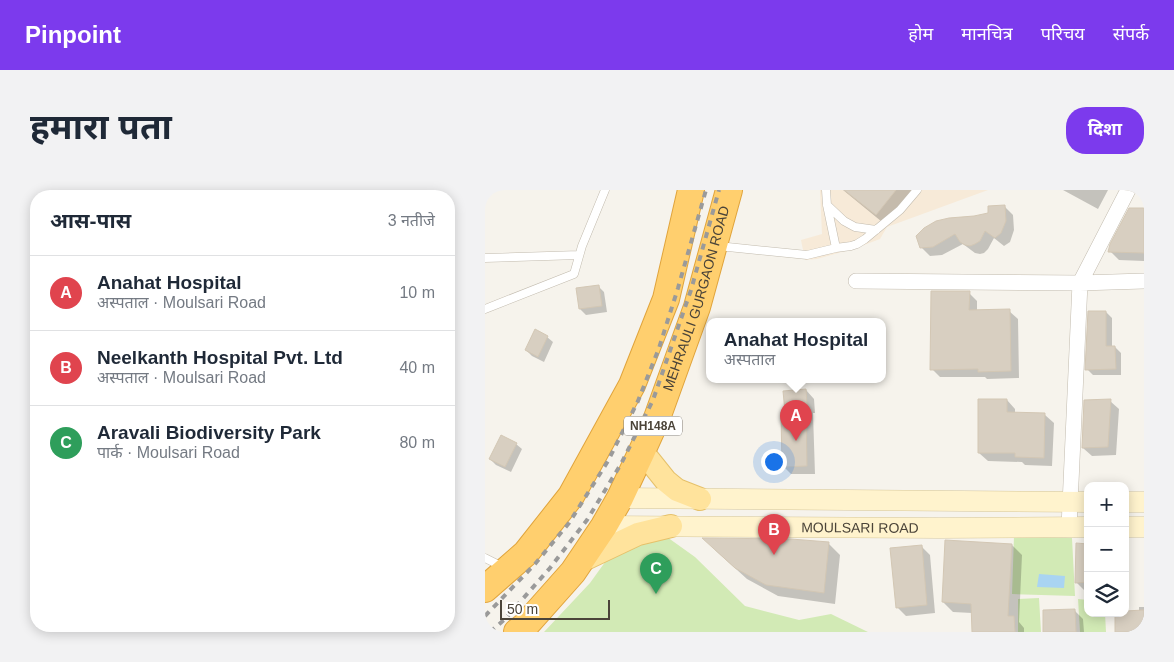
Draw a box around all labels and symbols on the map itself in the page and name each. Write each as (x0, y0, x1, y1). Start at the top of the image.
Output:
street label: MEHRAULI GURGAON ROAD (659, 204, 732, 393)
pin: A (780, 400, 812, 441)
road number: NH148A (624, 417, 682, 436)
your location (761, 449, 787, 475)
pin: B (758, 514, 790, 555)
street label: MOULSARI ROAD (801, 519, 919, 536)
pin: C (640, 553, 672, 594)
scale bar (500, 597, 610, 620)

